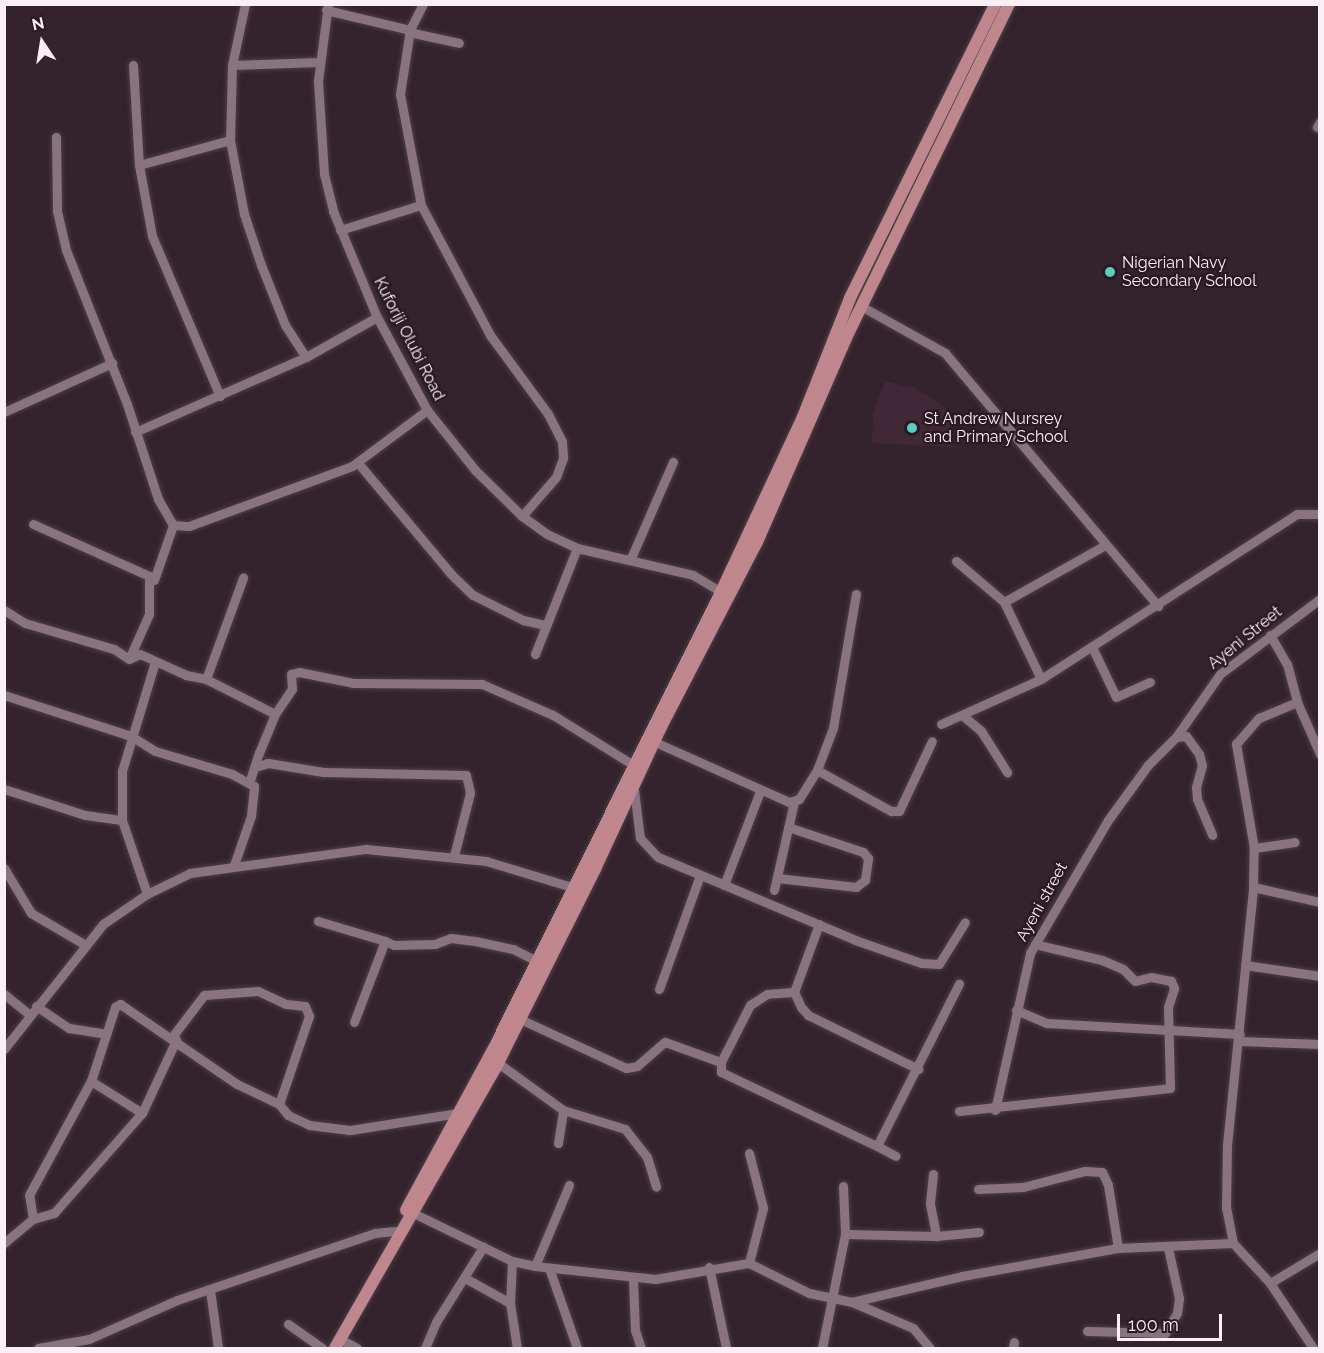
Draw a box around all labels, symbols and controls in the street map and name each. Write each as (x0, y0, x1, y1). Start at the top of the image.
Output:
north arrow (12, 12, 72, 72)
text: N (30, 13, 46, 34)
place label: Nigerian Navy Secondary School (1122, 253, 1257, 291)
marker: Nigerian Navy Secondary School (1103, 265, 1117, 279)
street label: Kuforiji Olubi Road (370, 274, 448, 404)
place label: St Andrew Nursrey and Primary School (924, 409, 1068, 447)
marker: St Andrew Nursrey and Primary School (905, 421, 919, 435)
street label: Ayeni Street (1204, 602, 1286, 674)
street label: Ayeni street (1012, 859, 1072, 945)
scale bar (1120, 1302, 1225, 1340)
text: 100 m (1128, 1314, 1179, 1335)

